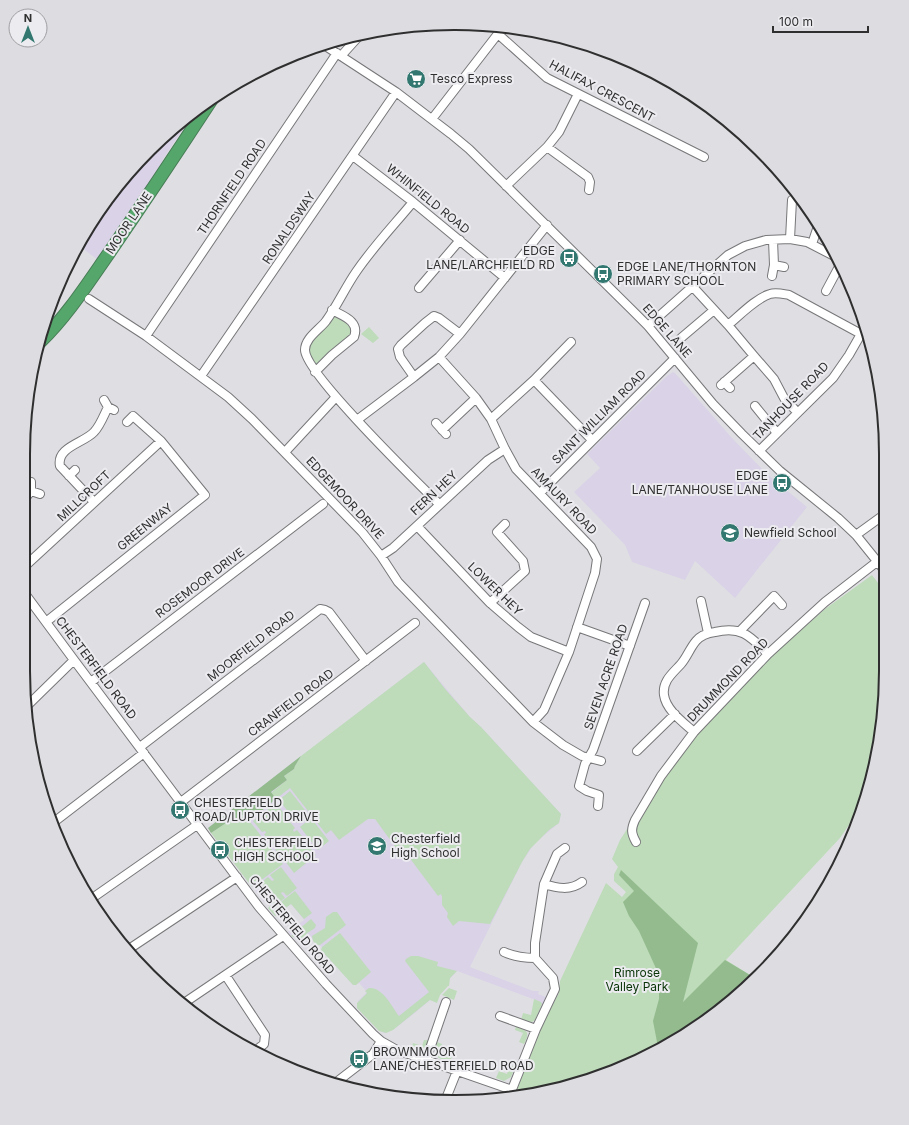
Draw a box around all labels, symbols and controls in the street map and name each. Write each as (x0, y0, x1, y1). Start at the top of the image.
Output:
north arrow (8, 8, 48, 48)
scale bar (773, 8, 868, 34)
text: N (24, 11, 32, 25)
text: 100 m (779, 14, 813, 29)
street label: HALIFAX CRESCENT (547, 56, 658, 125)
supermarket icon: Tesco Express (405, 68, 427, 90)
place label: Tesco Express (430, 71, 513, 86)
street label: THORNFIELD ROAD (194, 136, 269, 237)
street label: WHINFIELD ROAD (384, 160, 473, 237)
street label: MOOR LANE (102, 189, 155, 257)
street label: RONALDSWAY (259, 189, 318, 267)
place label: EDGE LANE/LARCHFIELD RD (426, 243, 555, 272)
bus stop icon: EDGE LANE/LARCHFIELD RD (558, 247, 580, 269)
place label: EDGE LANE/THORNTON PRIMARY SCHOOL (617, 259, 756, 288)
bus stop icon: EDGE LANE/THORNTON PRIMARY SCHOOL (592, 263, 614, 285)
street label: EDGE LANE (640, 301, 695, 361)
street label: TANHOUSE ROAD (750, 358, 832, 443)
street label: SAINT WILLIAM ROAD (548, 366, 649, 467)
street label: EDGEMOOR DRIVE (303, 453, 387, 542)
street label: AMAURY ROAD (528, 464, 600, 538)
street label: MILLCROFT (54, 467, 114, 524)
street label: FERN HEY (407, 467, 460, 518)
place label: EDGE LANE/TANHOUSE LANE (632, 468, 768, 497)
bus stop icon: EDGE LANE/TANHOUSE LANE (771, 472, 793, 494)
street label: GREENWAY (114, 500, 175, 553)
school or university icon: Newfield School (719, 522, 741, 544)
place label: Newfield School (744, 525, 837, 540)
street label: ROSEMOOR DRIVE (152, 544, 247, 621)
street label: LOWER HEY (465, 559, 526, 618)
street label: MOORFIELD ROAD (204, 607, 297, 684)
street label: CHESTERFIELD ROAD (53, 613, 140, 722)
street label: SEVEN ACRE ROAD (580, 622, 631, 732)
street label: DRUMMOND ROAD (684, 635, 771, 725)
street label: CRANFIELD ROAD (245, 665, 337, 740)
place label: CHESTERFIELD ROAD/LUPTON DRIVE (194, 795, 319, 824)
bus stop icon: CHESTERFIELD ROAD/LUPTON DRIVE (169, 799, 191, 821)
place label: Chesterfield High School (391, 831, 460, 860)
place label: CHESTERFIELD HIGH SCHOOL (234, 835, 322, 864)
school or university icon: Chesterfield High School (366, 835, 388, 857)
bus stop icon: CHESTERFIELD HIGH SCHOOL (209, 839, 231, 861)
street label: CHESTERFIELD ROAD (246, 872, 338, 977)
park label: Rimrose Valley Park (606, 965, 669, 994)
place label: BROWNMOOR LANE/CHESTERFIELD ROAD (373, 1044, 534, 1073)
bus stop icon: BROWNMOOR LANE/CHESTERFIELD ROAD (348, 1048, 370, 1070)

